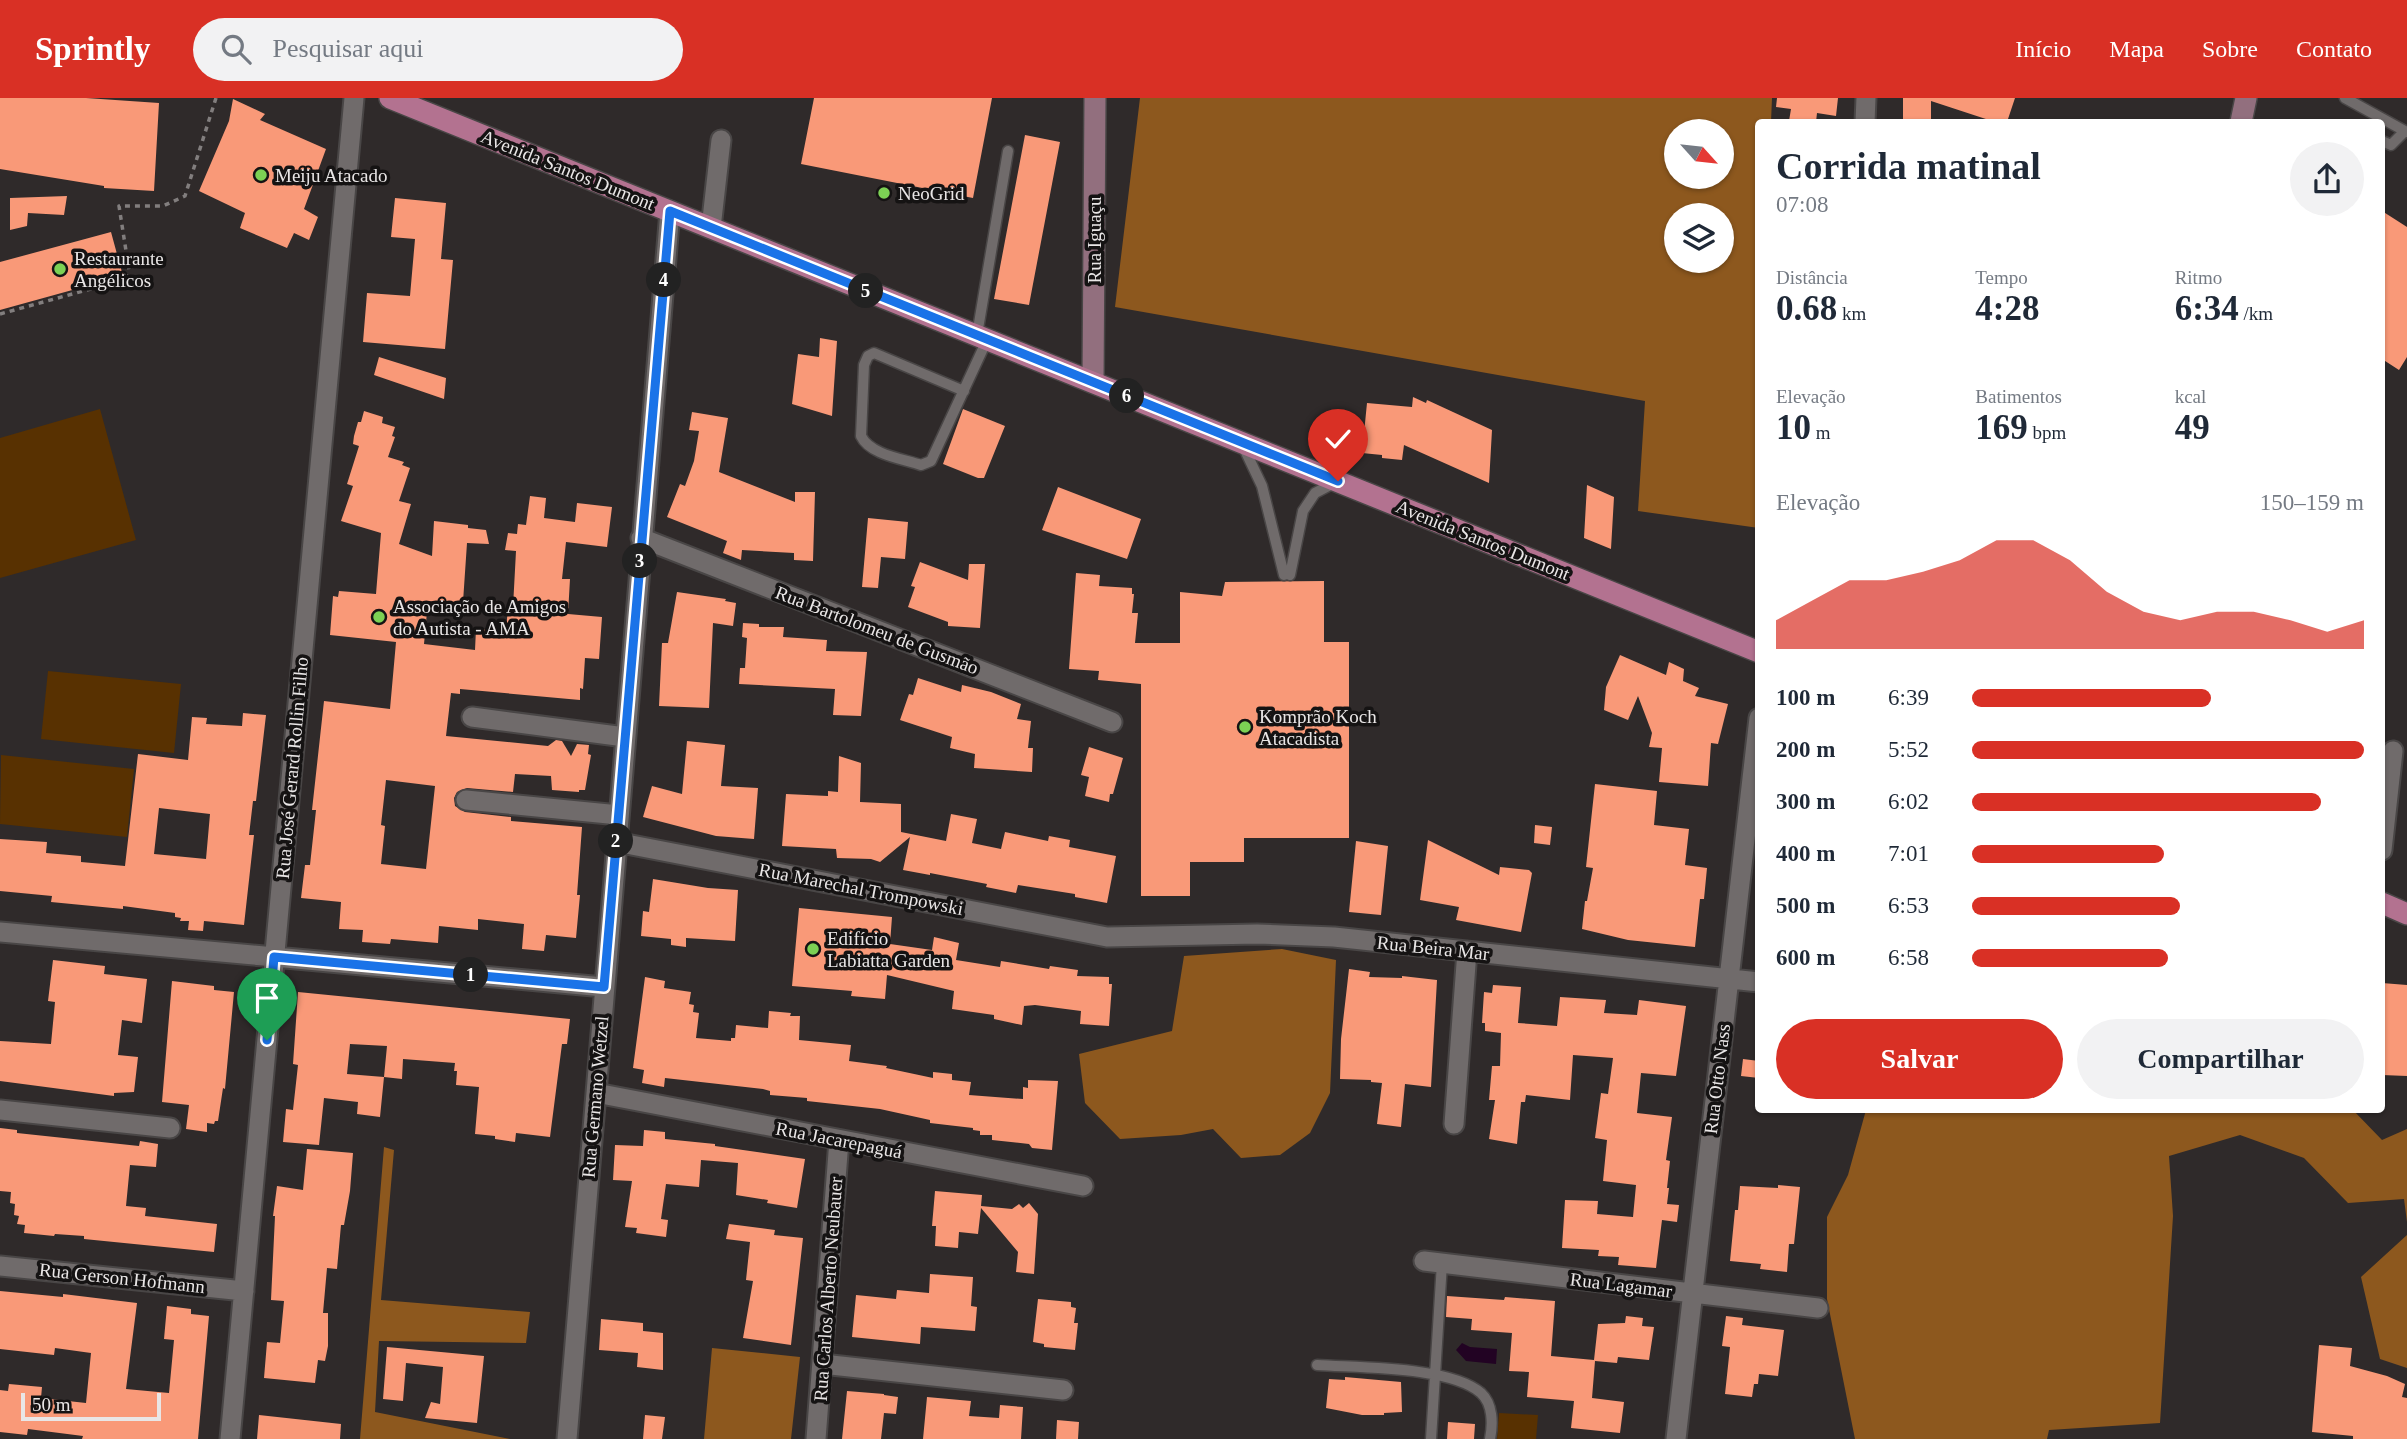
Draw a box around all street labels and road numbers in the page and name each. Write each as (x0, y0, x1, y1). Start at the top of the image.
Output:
street label: Avenida Santos Dumont (478, 126, 659, 215)
street label: Rua Iguaçu (1084, 196, 1105, 284)
street label: Avenida Santos Dumont (1393, 496, 1574, 585)
street label: Rua Bartolomeu de Gusmão (772, 582, 982, 678)
street label: Rua José Gerard Rollin Filho (272, 656, 312, 880)
street label: Rua Marechal Trompowski (757, 859, 965, 919)
street label: Rua Beira Mar (1376, 932, 1491, 964)
street label: Rua Germano Wetzel (577, 1015, 613, 1179)
street label: Rua Otto Nass (1700, 1023, 1734, 1135)
street label: Rua Jacarepaguá (774, 1117, 904, 1163)
street label: Rua Carlos Alberto Neubauer (810, 1175, 846, 1402)
street label: Rua Gerson Hofmann (38, 1259, 207, 1297)
street label: Rua Lagamar (1569, 1268, 1674, 1302)

